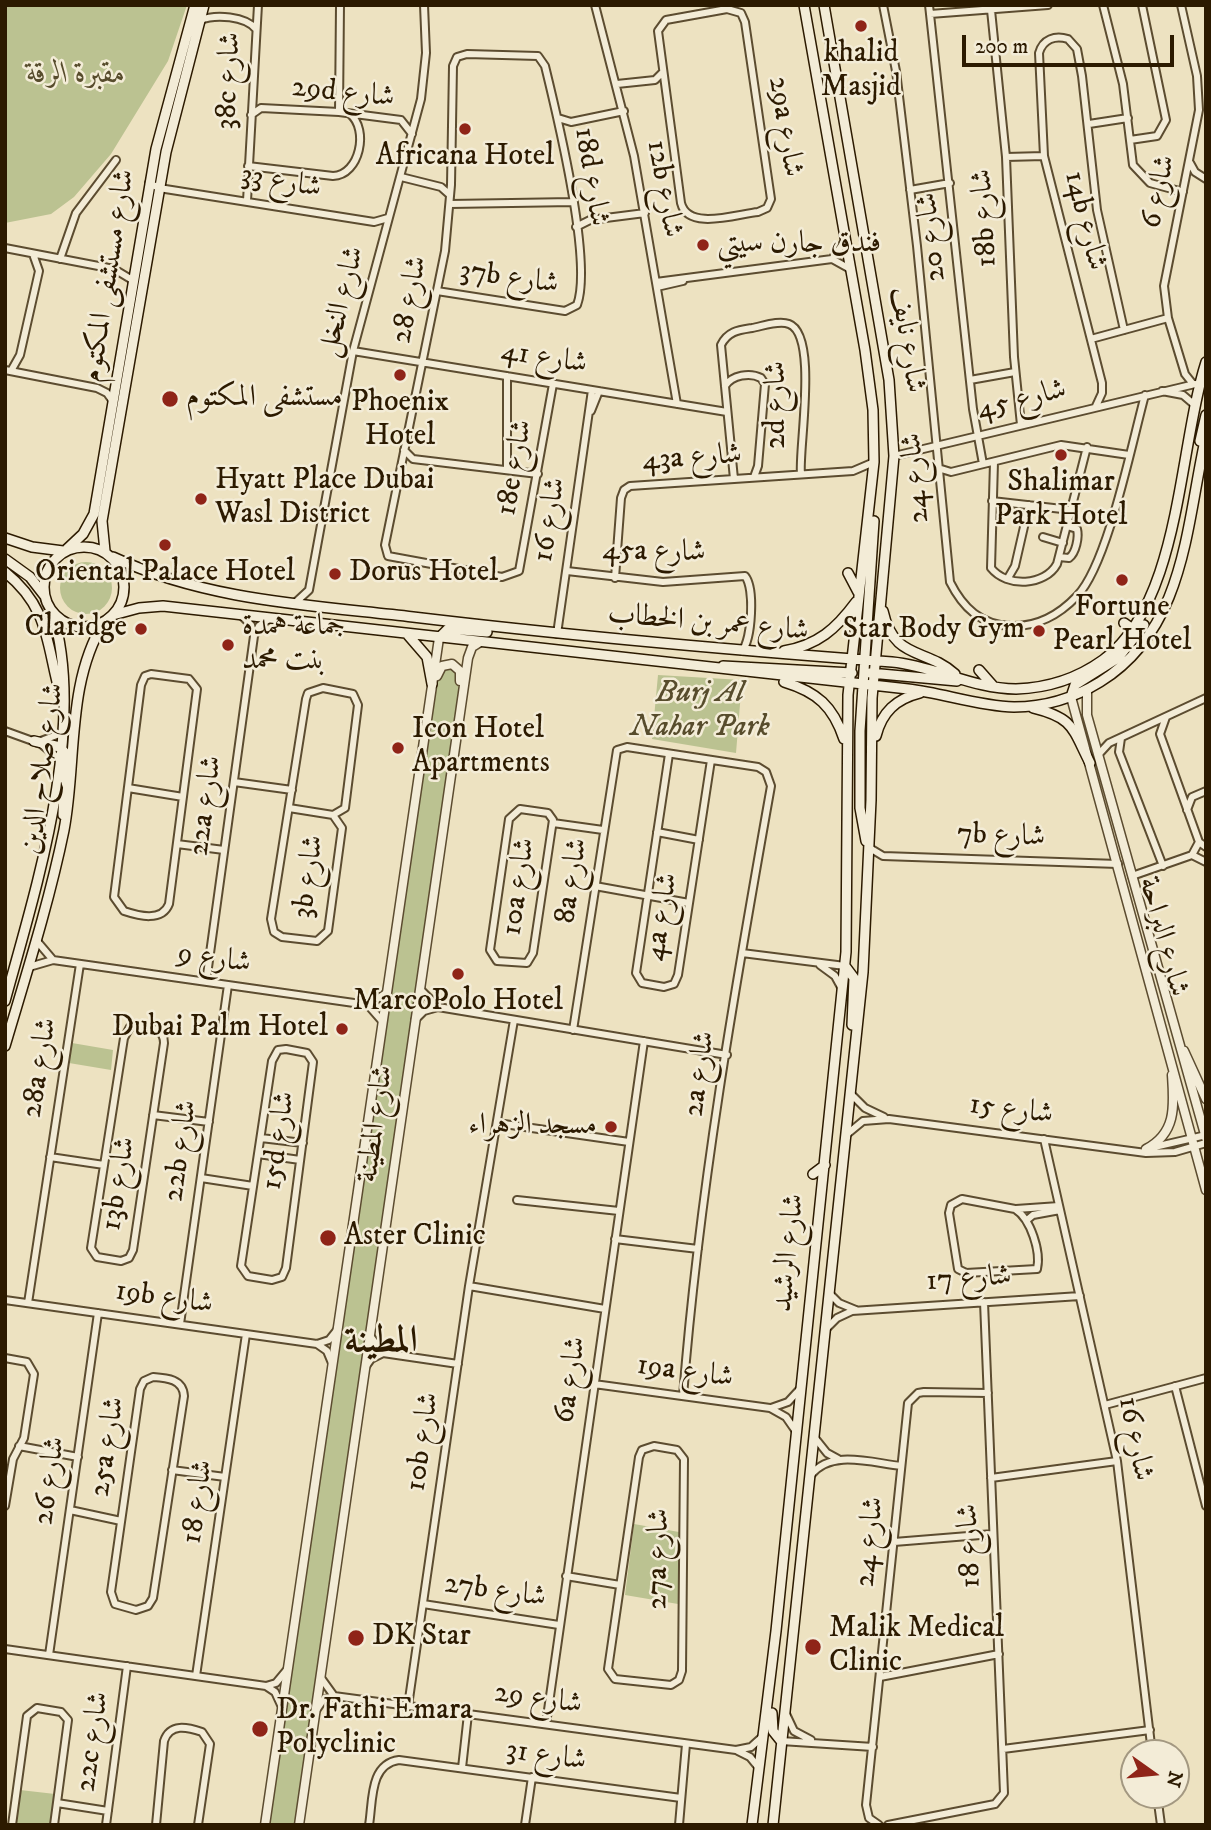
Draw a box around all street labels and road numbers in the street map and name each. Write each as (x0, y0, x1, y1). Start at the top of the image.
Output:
street label: 38c شارع (209, 31, 251, 131)
street label: 29d شارع (290, 71, 396, 117)
street label: 29a شارع (758, 74, 810, 180)
street label: 18d شارع (564, 125, 616, 229)
street label: 12b شارع (637, 137, 689, 241)
street label: شارع 6 (1135, 152, 1185, 232)
street label: شارع 33 (238, 158, 324, 208)
street label: شارع مستشفى المكتوم (75, 167, 145, 385)
street label: 18b شارع (965, 168, 1007, 268)
street label: 14b شارع (1054, 168, 1114, 274)
street label: شارع 20 (910, 191, 956, 283)
street label: شارع النخل (312, 243, 374, 361)
street label: شارع 28 (385, 253, 437, 347)
street label: 37b شارع (457, 254, 561, 304)
street label: شارع نايف (880, 284, 932, 396)
street label: شارع 41 (498, 334, 590, 384)
street label: 2d شارع (760, 361, 796, 449)
street label: شارع 45 (974, 373, 1070, 429)
street label: 18e شارع (490, 417, 542, 519)
street label: شارع 24 (895, 431, 939, 525)
street label: 43a شارع (641, 438, 743, 480)
street label: شارع 16 (527, 475, 575, 565)
street label: 45a شارع (602, 534, 706, 572)
street label: شارع عمر بن الخطاب (606, 597, 810, 651)
street label: شارع صلاح الدين (14, 681, 74, 857)
street label: 22a شارع (182, 754, 232, 858)
street label: 7b شارع (956, 817, 1046, 857)
street label: 3b شارع (286, 833, 334, 921)
street label: 10a شارع (495, 836, 545, 938)
street label: 8a شارع (548, 836, 598, 926)
street label: 4a شارع (638, 870, 688, 964)
street label: شارع البراحة (1129, 873, 1195, 1001)
street label: شارع 9 (175, 937, 253, 983)
street label: 28a شارع (15, 1015, 67, 1121)
street label: 2a شارع (677, 1029, 725, 1119)
street label: شارع المطينة (351, 1063, 403, 1185)
street label: شارع 15 (967, 1088, 1055, 1134)
street label: 15d شارع (255, 1089, 305, 1193)
street label: 22b شارع (157, 1098, 207, 1204)
street label: 13b شارع (95, 1134, 145, 1234)
street label: شارع الرشيد (766, 1192, 814, 1314)
street label: شارع 17 (925, 1259, 1013, 1301)
street label: 19b شارع (113, 1274, 215, 1324)
street label: 6a شارع (548, 1334, 596, 1426)
street label: 19a شارع (634, 1348, 736, 1398)
street label: 10b شارع (399, 1390, 449, 1494)
street label: 25a شارع (83, 1394, 135, 1500)
street label: شارع 16 (1108, 1394, 1160, 1484)
street label: شارع 26 (27, 1434, 75, 1528)
street label: شارع 18 (175, 1458, 223, 1546)
street label: شارع 24 (848, 1495, 894, 1589)
street label: شارع 18 (952, 1503, 990, 1589)
street label: 27a شارع (641, 1508, 679, 1610)
street label: 27b شارع (442, 1567, 548, 1617)
street label: شارع 29 (492, 1676, 584, 1724)
street label: 22c شارع (69, 1690, 119, 1794)
street label: شارع 31 (504, 1734, 588, 1780)

